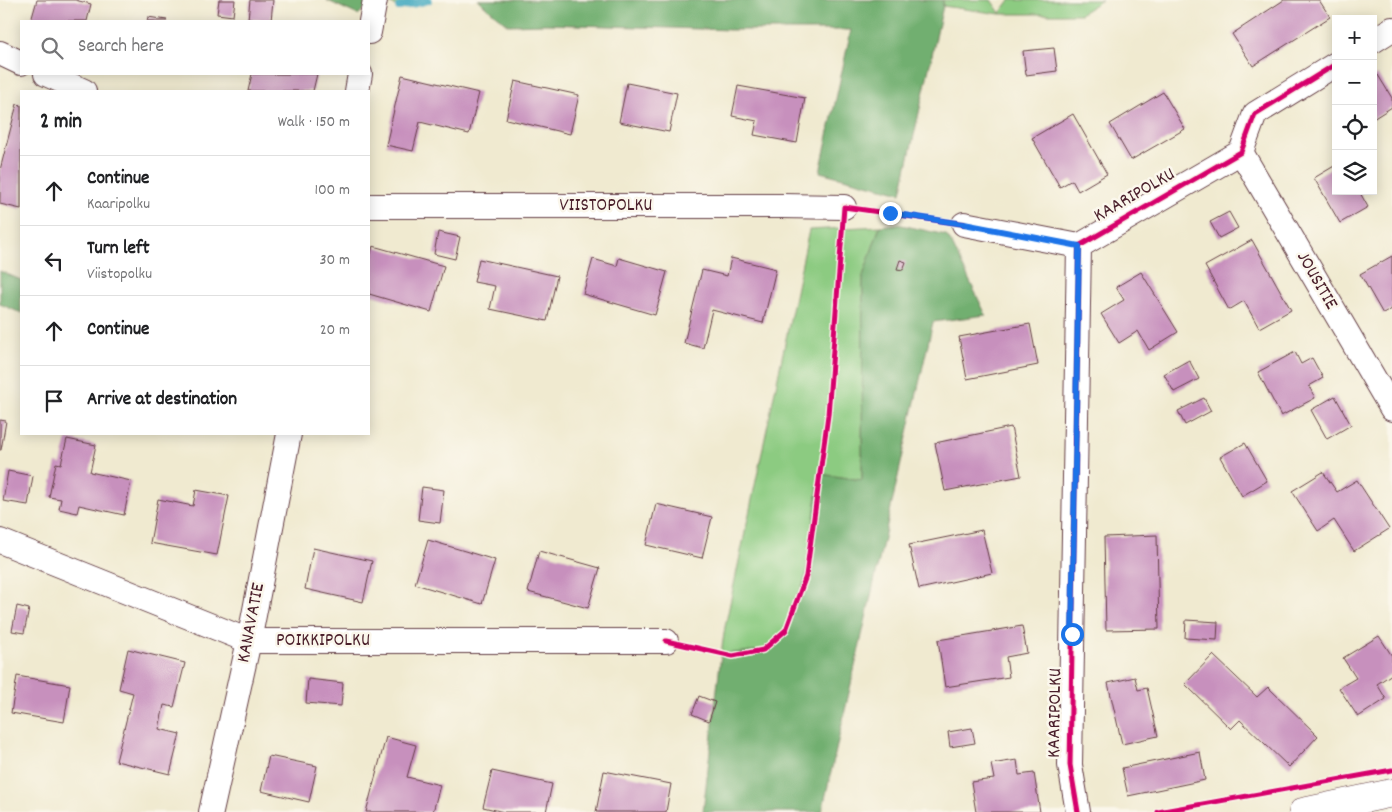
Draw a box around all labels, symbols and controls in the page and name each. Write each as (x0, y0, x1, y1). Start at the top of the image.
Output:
map controls (1332, 15, 1377, 195)
button: + (1332, 15, 1377, 60)
search box (20, 20, 370, 75)
icon: search (38, 34, 66, 62)
text: Search here (78, 34, 164, 61)
button: − (1332, 60, 1377, 105)
button: locate (1332, 105, 1377, 150)
text: 2 min (40, 108, 82, 138)
text: Walk · 150 m (278, 111, 350, 134)
button: layers (1332, 150, 1377, 195)
street label: KAARIPOLKU (1089, 162, 1181, 230)
text: Continue (87, 166, 149, 193)
icon: ahead (40, 177, 68, 205)
text: 100 m (314, 179, 350, 202)
text: Kaaripolku (87, 193, 150, 216)
street label: VIISTOPOLKU (559, 193, 653, 220)
route end (879, 202, 902, 225)
text: Turn left (87, 236, 150, 263)
icon: left (40, 247, 68, 275)
street label: JOUSITIE (1288, 247, 1344, 316)
text: 30 m (320, 249, 350, 272)
text: Viistopolku (87, 263, 152, 286)
icon: ahead (40, 317, 68, 345)
text: Continue (87, 317, 149, 344)
text: 20 m (320, 319, 350, 342)
icon: arrive (40, 387, 68, 415)
text: Arrive at destination (87, 387, 237, 414)
street label: KANAVATIE (231, 581, 273, 665)
route start (1061, 623, 1084, 646)
street label: POIKKIPOLKU (276, 628, 370, 655)
street label: KAARIPOLKU (1042, 668, 1070, 758)

